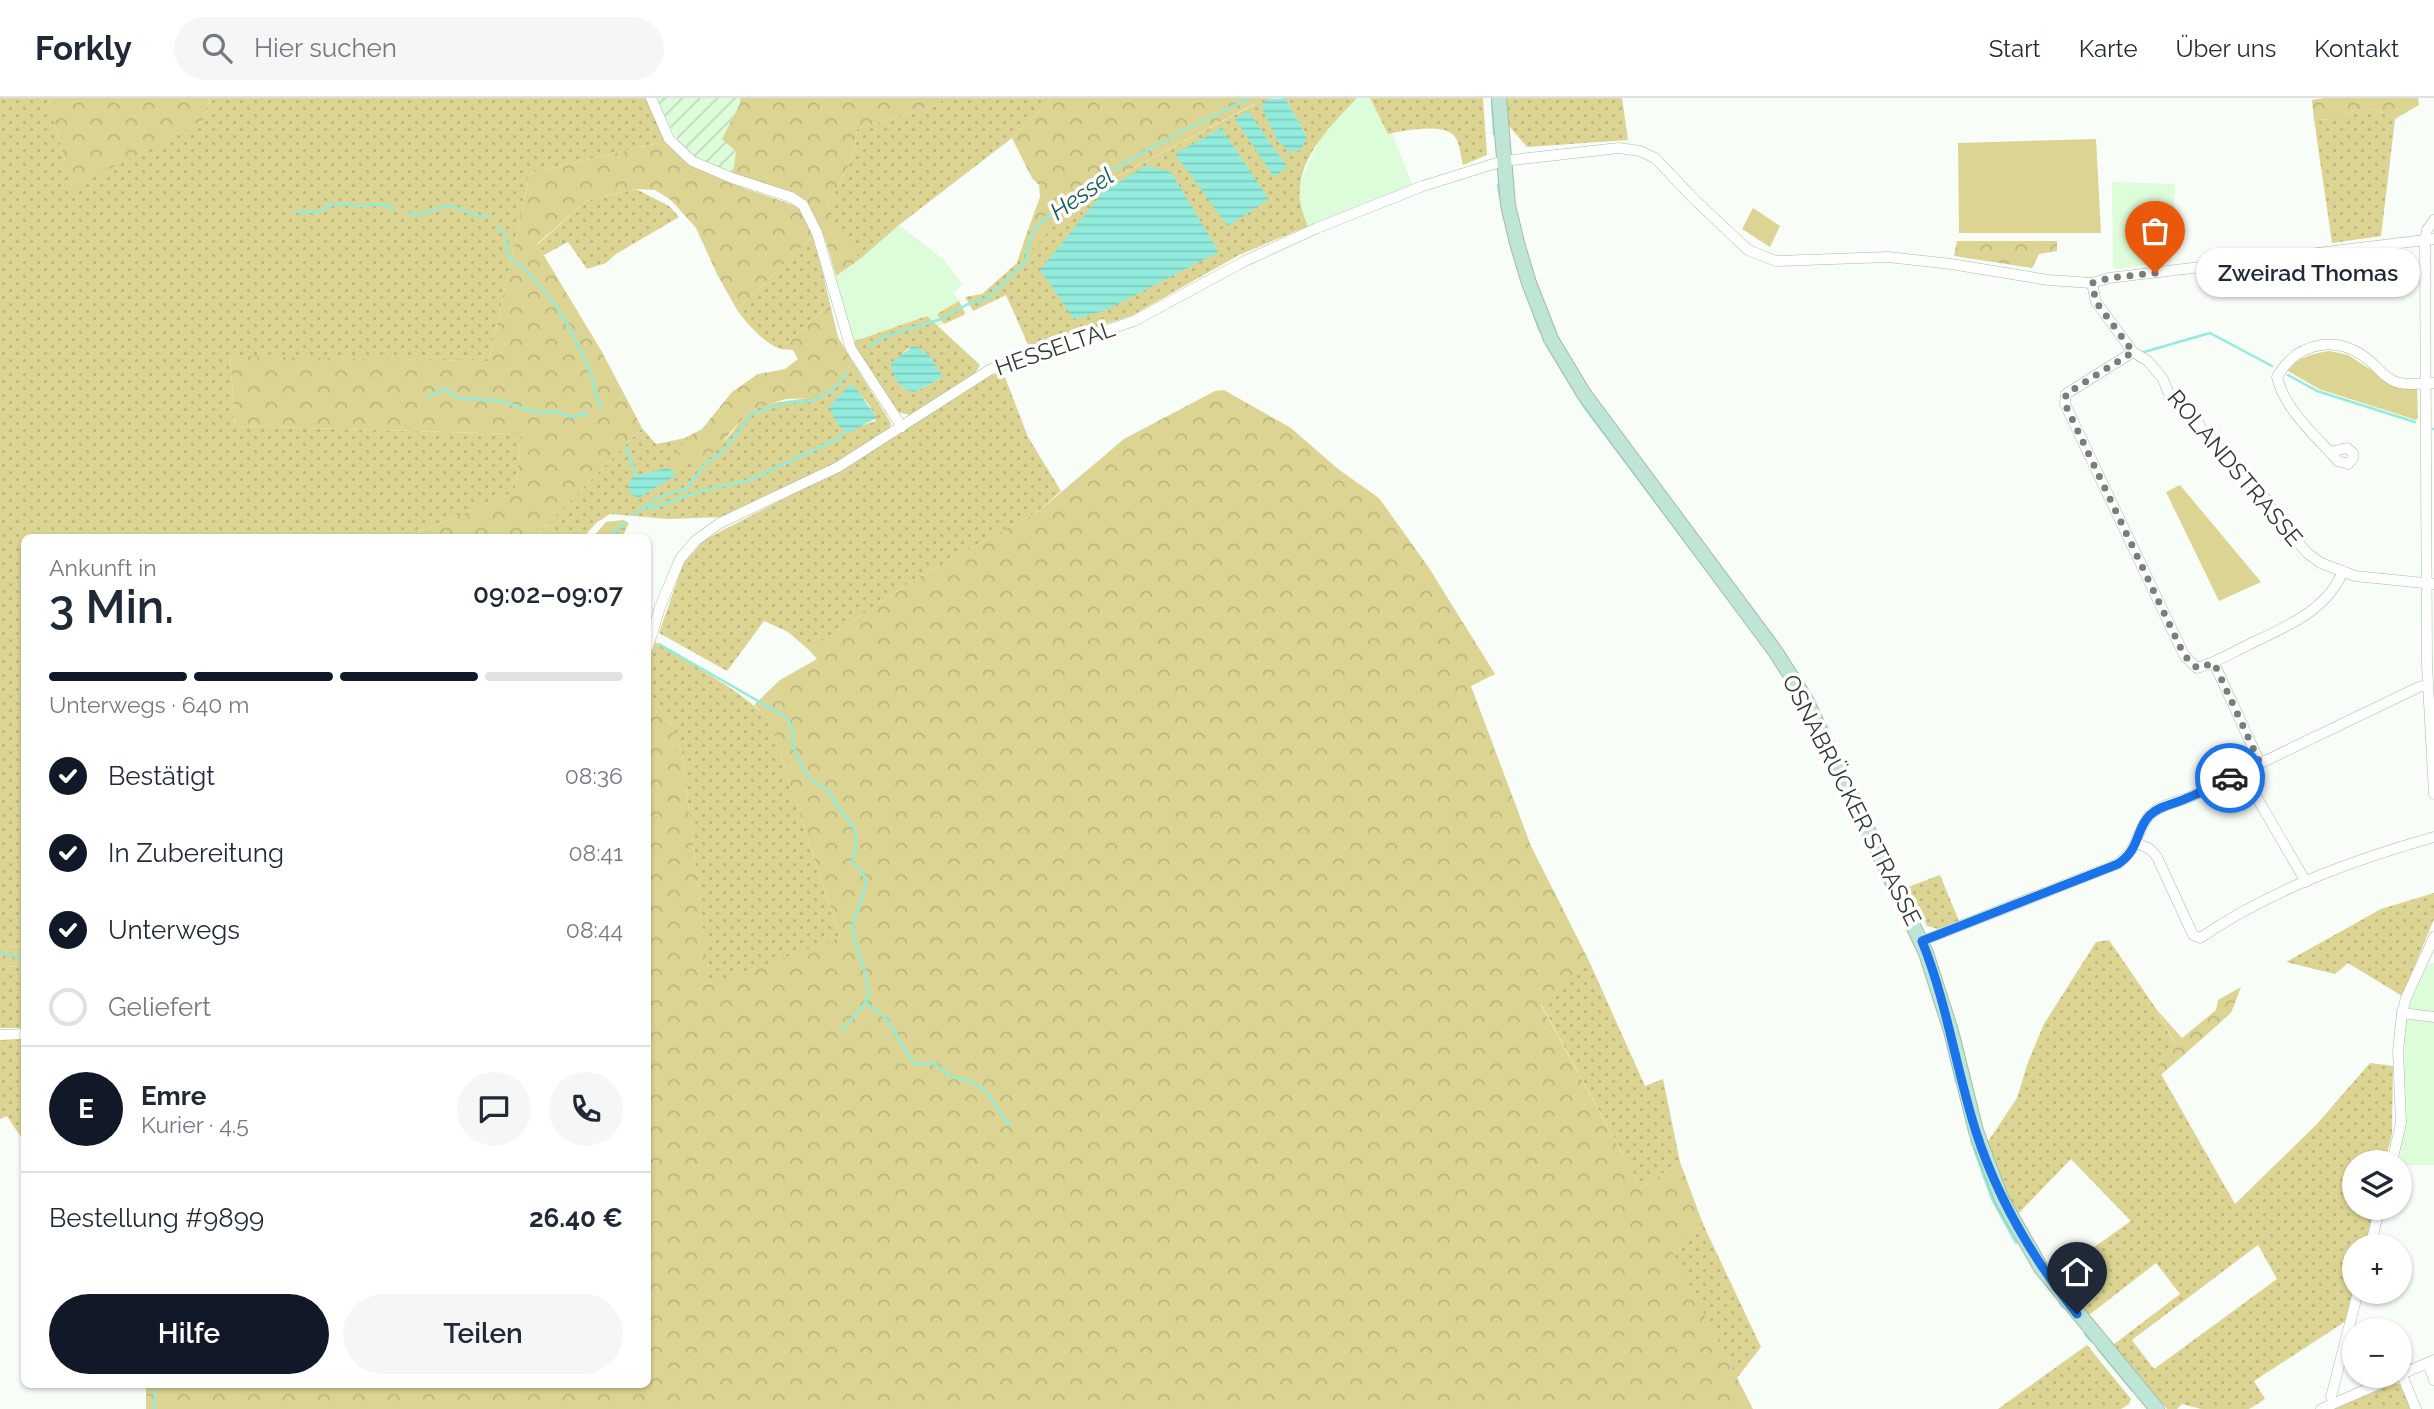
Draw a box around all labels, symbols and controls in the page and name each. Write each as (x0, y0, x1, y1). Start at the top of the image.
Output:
search box (174, 17, 664, 80)
text: Forkly (35, 29, 132, 68)
icon: search (198, 29, 236, 67)
text: Hier suchen (254, 33, 397, 63)
text: Start (1989, 34, 2041, 63)
text: Karte (2079, 34, 2138, 63)
text: Über uns (2176, 34, 2276, 63)
text: Kontakt (2314, 34, 2399, 63)
water label: Hessel (1044, 161, 1119, 226)
pin (2125, 201, 2185, 273)
icon: bag (2136, 212, 2174, 250)
callout: Zweirad Thomas (2197, 248, 2421, 298)
text: Zweirad Thomas (2218, 259, 2398, 286)
street label: HESSELTAL (991, 314, 1119, 381)
street label: ROLANDSTRASSE (2162, 384, 2309, 551)
text: Ankunft in (49, 554, 157, 581)
text: 09:02–09:07 (473, 579, 623, 609)
text: 3 Min. (49, 580, 174, 634)
street label: OSNABRÜCKER STRASSE (1777, 670, 1928, 930)
text: Unterwegs · 640 m (49, 691, 249, 718)
courier (2195, 743, 2265, 813)
icon: check (49, 757, 87, 795)
icon: car (2211, 759, 2249, 797)
text: Bestätigt (108, 761, 215, 791)
text: 08:36 (565, 762, 623, 789)
icon: check (49, 834, 87, 872)
text: In Zubereitung (108, 838, 284, 868)
text: 08:41 (569, 839, 623, 866)
icon: check (49, 911, 87, 949)
text: Unterwegs (108, 915, 240, 945)
text: 08:44 (566, 916, 623, 943)
text: Geliefert (108, 992, 211, 1022)
button: chat (457, 1072, 531, 1146)
button: phone (549, 1072, 623, 1146)
text: Emre (141, 1081, 206, 1111)
text: E (78, 1094, 94, 1124)
text: Kurier · 4.5 (141, 1111, 249, 1138)
map controls (2342, 1150, 2412, 1388)
button: layers (2342, 1150, 2412, 1220)
text: Bestellung #9899 (49, 1203, 264, 1233)
text: 26.40 € (529, 1203, 623, 1233)
button: + (2342, 1234, 2412, 1304)
pin (2047, 1242, 2107, 1314)
icon: home (2058, 1253, 2096, 1291)
button: Hilfe (49, 1294, 329, 1374)
button: Teilen (343, 1294, 623, 1374)
button: − (2342, 1318, 2412, 1388)

